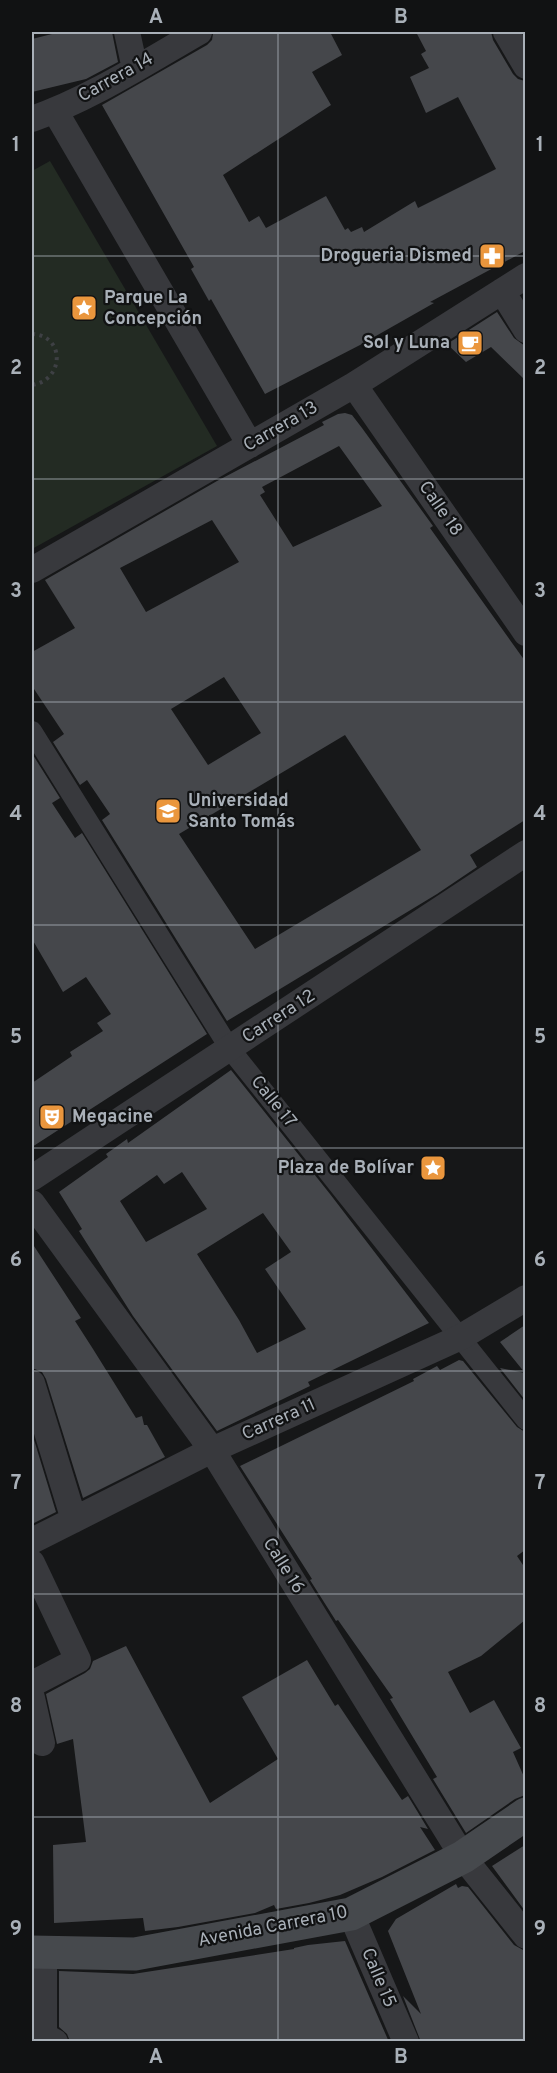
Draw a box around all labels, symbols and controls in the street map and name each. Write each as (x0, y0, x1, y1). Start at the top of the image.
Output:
text: A (149, 5, 163, 31)
text: B (394, 5, 408, 31)
street label: Carrera 14 (74, 48, 158, 108)
text: 1 (12, 133, 20, 159)
text: 1 (536, 133, 544, 159)
pharmacy icon: Drogueria Dismed (477, 241, 507, 271)
place label: Drogueria Dismed (321, 245, 472, 268)
place label: Parque La Concepción (104, 287, 202, 331)
place icon: Parque La Concepción (69, 293, 99, 323)
cafe icon: Sol y Luna (455, 328, 485, 358)
place label: Sol y Luna (363, 332, 450, 355)
text: 2 (10, 356, 22, 382)
text: 2 (534, 356, 546, 382)
street label: Carrera 13 (239, 396, 323, 458)
street label: Calle 18 (413, 477, 467, 541)
text: 3 (10, 579, 22, 605)
text: 3 (534, 579, 546, 605)
place label: Universidad Santo Tomás (188, 790, 295, 834)
school or university icon: Universidad Santo Tomás (153, 796, 183, 826)
text: 4 (10, 802, 22, 828)
text: 4 (534, 802, 546, 828)
street label: Carrera 12 (238, 985, 320, 1049)
text: 5 (10, 1025, 22, 1051)
text: 5 (534, 1025, 546, 1051)
street label: Calle 17 (245, 1071, 301, 1133)
theatre icon: Megacine (37, 1102, 67, 1132)
place label: Megacine (72, 1106, 153, 1129)
place icon: Plaza de Bolívar (418, 1153, 448, 1183)
place label: Plaza de Bolívar (278, 1157, 414, 1180)
text: 6 (10, 1248, 22, 1274)
text: 6 (534, 1248, 546, 1274)
street label: Carrera 11 (238, 1394, 320, 1446)
text: 7 (11, 1471, 21, 1497)
text: 7 (535, 1471, 545, 1497)
street label: Calle 16 (257, 1534, 309, 1598)
text: 8 (10, 1694, 22, 1720)
text: 8 (534, 1694, 546, 1720)
street label: Avenida Carrera 10 (196, 1901, 350, 1953)
text: 9 (10, 1917, 22, 1943)
text: 9 (534, 1917, 546, 1943)
street label: Calle 15 (355, 1945, 401, 2011)
text: A (149, 2045, 163, 2071)
text: B (394, 2045, 408, 2071)

